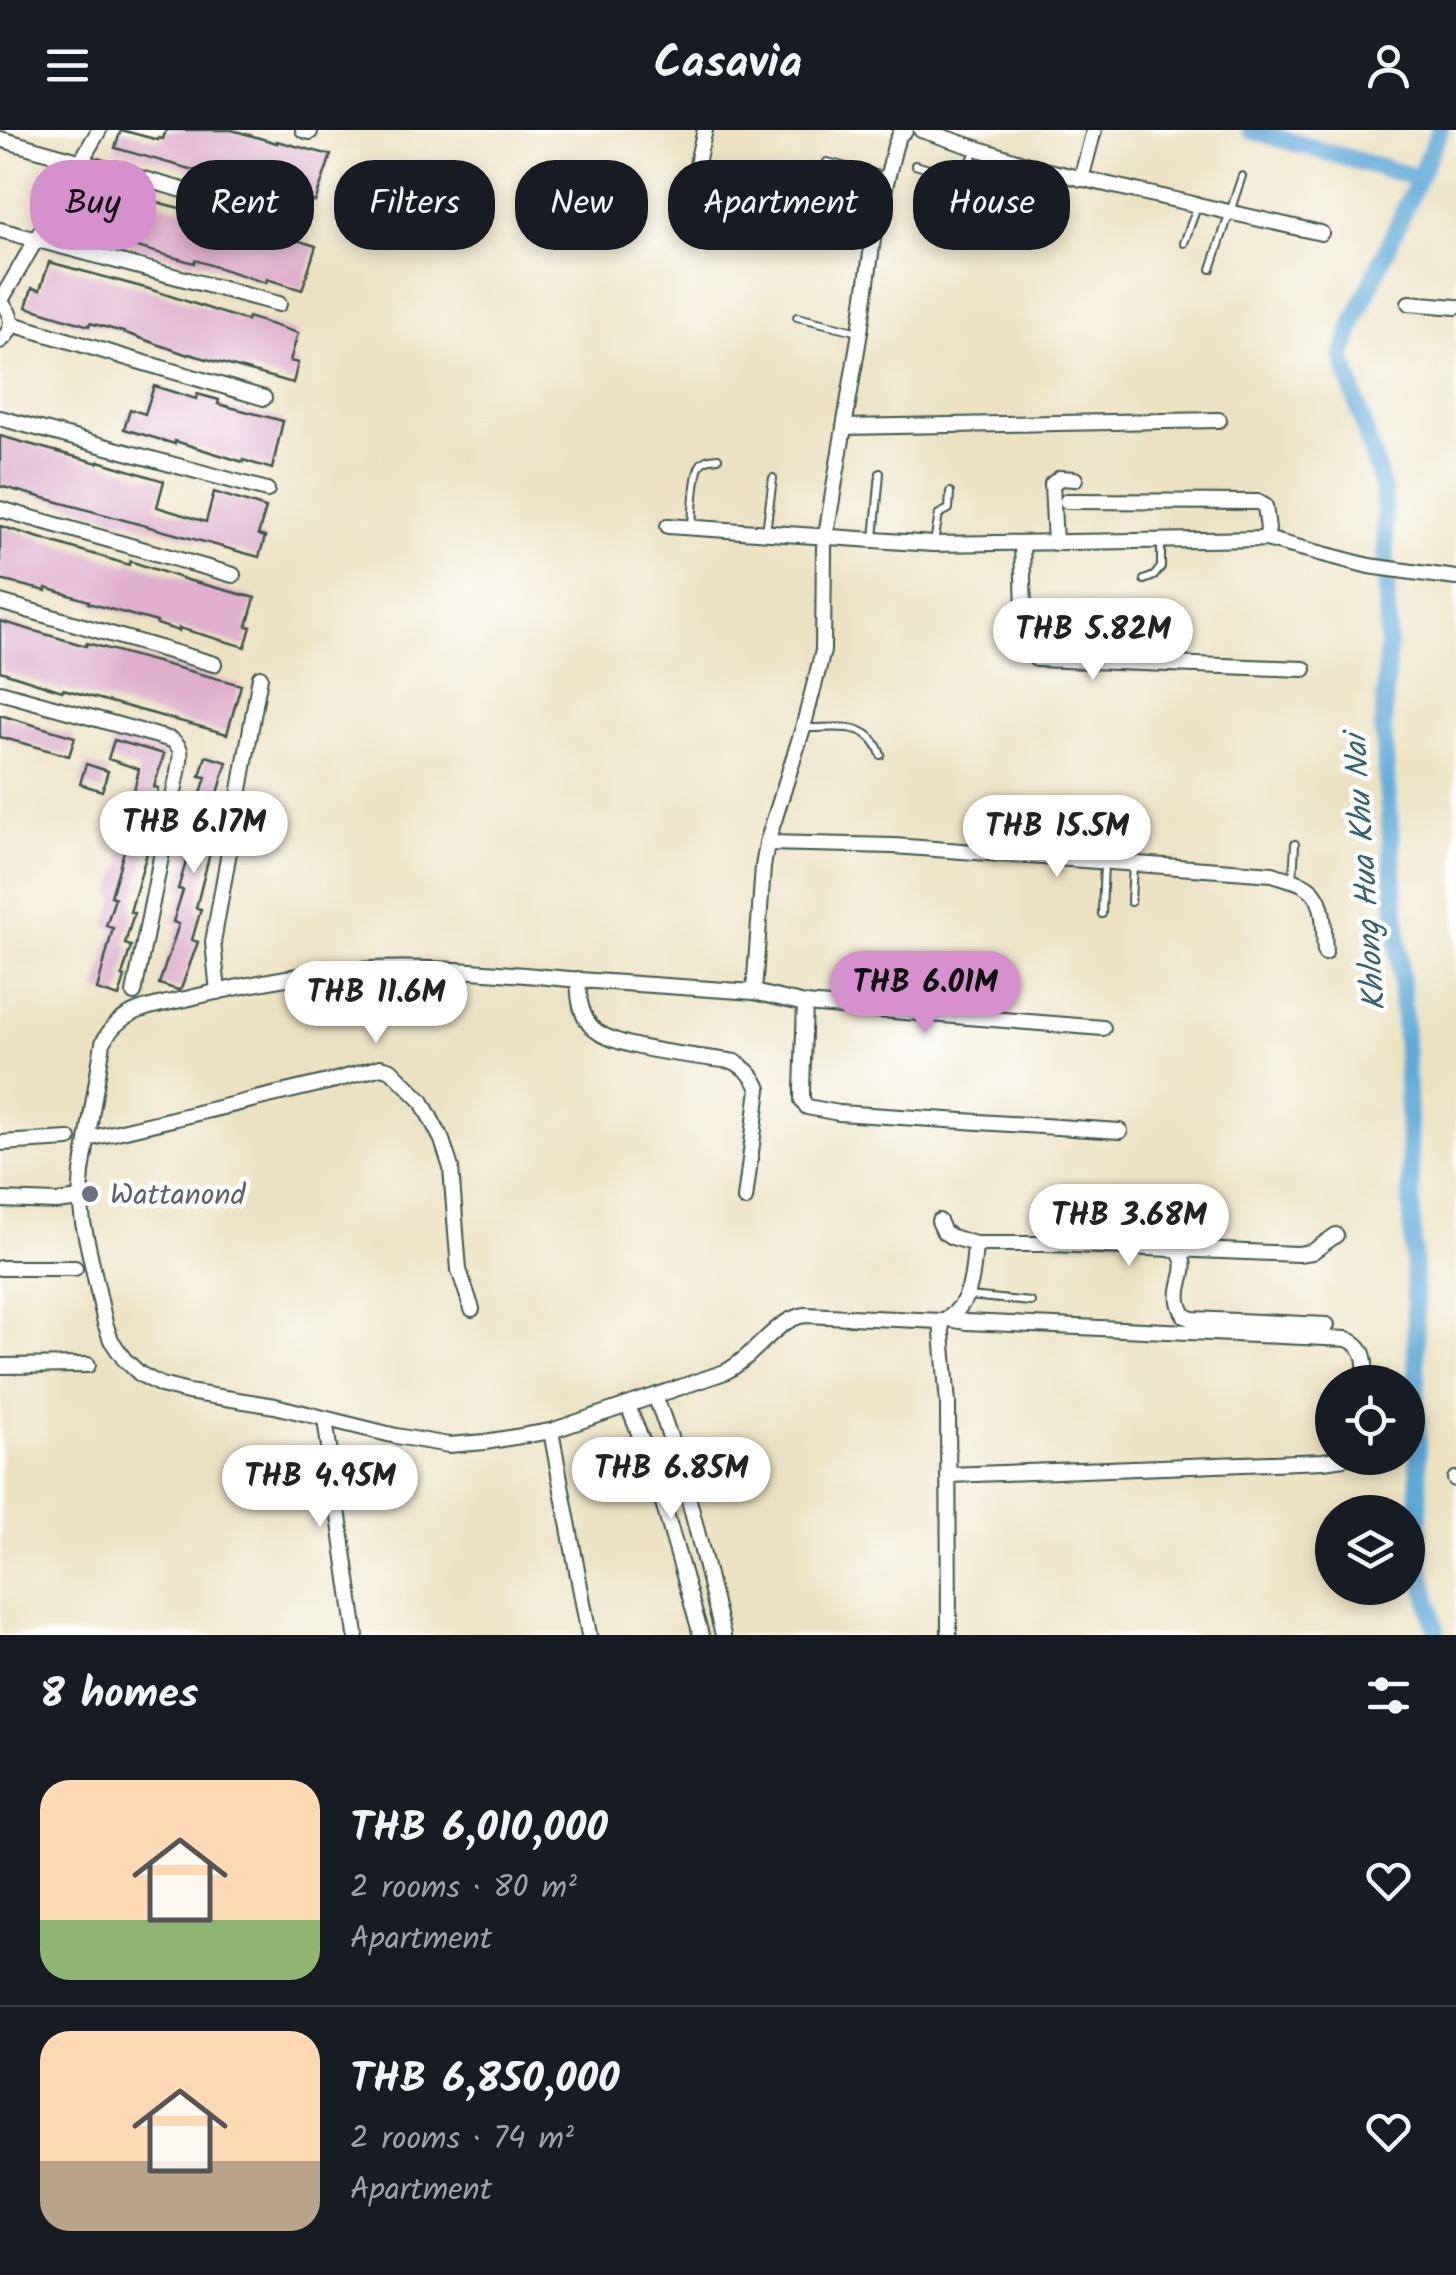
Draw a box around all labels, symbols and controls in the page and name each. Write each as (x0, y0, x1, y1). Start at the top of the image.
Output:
text: Casavia (654, 29, 802, 101)
icon: menu (40, 38, 95, 93)
icon: person (1361, 38, 1416, 93)
chip: Buy (30, 160, 156, 250)
chip: Rent (176, 160, 314, 250)
chip: Filters (334, 160, 495, 250)
chip: New (515, 160, 648, 250)
chip: Apartment (668, 160, 893, 250)
chip: House (913, 160, 1070, 250)
pin: THB 5.82M (979, 598, 1207, 683)
text: THB 5.82M (1015, 605, 1171, 656)
water label: Khlong Hua Khu Nai (1331, 727, 1402, 1013)
pin: THB 6.17M (80, 791, 308, 876)
pin: THB 15.5M (943, 795, 1171, 880)
text: THB 6.17M (122, 798, 266, 849)
text: THB 15.5M (985, 802, 1129, 853)
pin: THB 6.01M (811, 951, 1039, 1036)
text: THB 6.01M (852, 958, 998, 1009)
pin: THB 11.6M (262, 961, 490, 1046)
text: THB 11.6M (307, 968, 445, 1019)
place label: Wattanond (110, 1172, 246, 1220)
marker: Wattanond (79, 1183, 101, 1205)
pin: THB 3.68M (1015, 1184, 1243, 1269)
text: THB 3.68M (1051, 1191, 1207, 1242)
map controls (1315, 1365, 1425, 1605)
button: locate (1315, 1365, 1425, 1475)
pin: THB 6.85M (557, 1437, 785, 1522)
text: THB 6.85M (594, 1444, 748, 1495)
pin: THB 4.95M (206, 1445, 434, 1530)
text: THB 4.95M (244, 1452, 396, 1503)
button: layers (1315, 1495, 1425, 1605)
text: 8 homes (40, 1662, 198, 1729)
icon: filters (1361, 1668, 1416, 1723)
text: THB 6,010,000 (350, 1796, 608, 1863)
icon: home (120, 1820, 240, 1940)
icon: heart (1361, 1853, 1416, 1908)
text: 2 rooms · 80 m² (350, 1863, 577, 1914)
text: Apartment (350, 1914, 492, 1965)
text: THB 6,850,000 (350, 2047, 620, 2114)
icon: home (120, 2071, 240, 2191)
icon: heart (1361, 2104, 1416, 2159)
text: 2 rooms · 74 m² (350, 2114, 574, 2165)
text: Apartment (350, 2165, 492, 2216)

